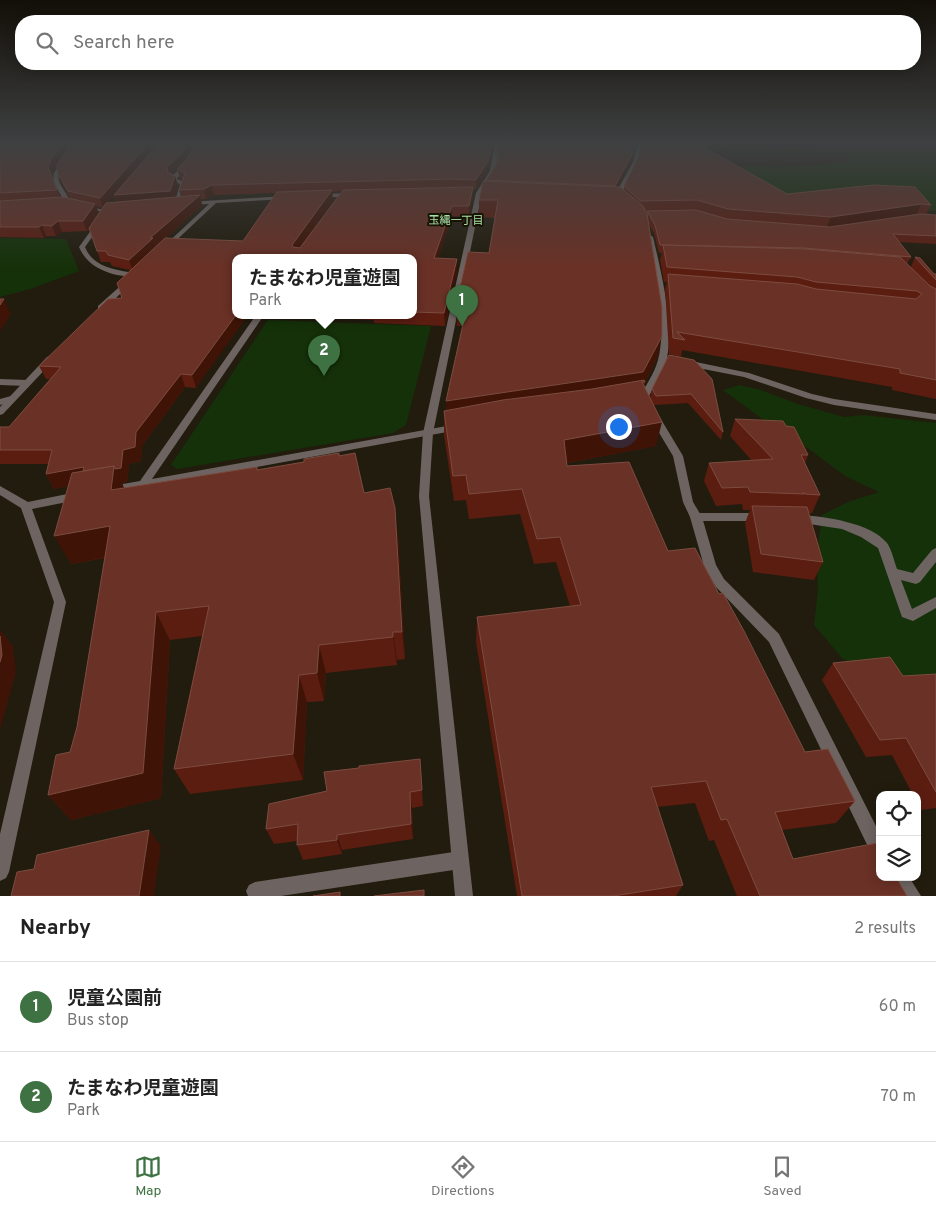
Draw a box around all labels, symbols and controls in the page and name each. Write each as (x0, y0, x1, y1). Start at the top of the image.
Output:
search box (15, 15, 921, 70)
icon: search (33, 29, 61, 57)
text: Search here (73, 31, 175, 55)
district label: 玉縄一丁目 (429, 214, 484, 228)
popup (232, 254, 417, 319)
text: たまなわ児童遊園 (249, 267, 400, 291)
pin: 1 (446, 285, 478, 326)
text: Park (249, 291, 282, 311)
pin: 2 (308, 335, 340, 376)
your location (606, 414, 632, 440)
map controls (876, 791, 921, 881)
button: locate (876, 791, 921, 836)
button: layers (876, 836, 921, 881)
text: Nearby (20, 915, 91, 942)
text: 2 results (854, 919, 916, 939)
text: 児童公園前 (67, 987, 162, 1011)
text: 1 (33, 997, 39, 1017)
text: 60 m (879, 997, 916, 1017)
text: Bus stop (67, 1011, 129, 1031)
text: たまなわ児童遊園 (67, 1077, 218, 1101)
text: 2 (31, 1087, 41, 1107)
text: 70 m (881, 1087, 916, 1107)
text: Park (67, 1101, 100, 1121)
tab: Map (134, 1153, 162, 1200)
tab: Directions (431, 1153, 495, 1200)
tab: Saved (763, 1153, 802, 1200)

